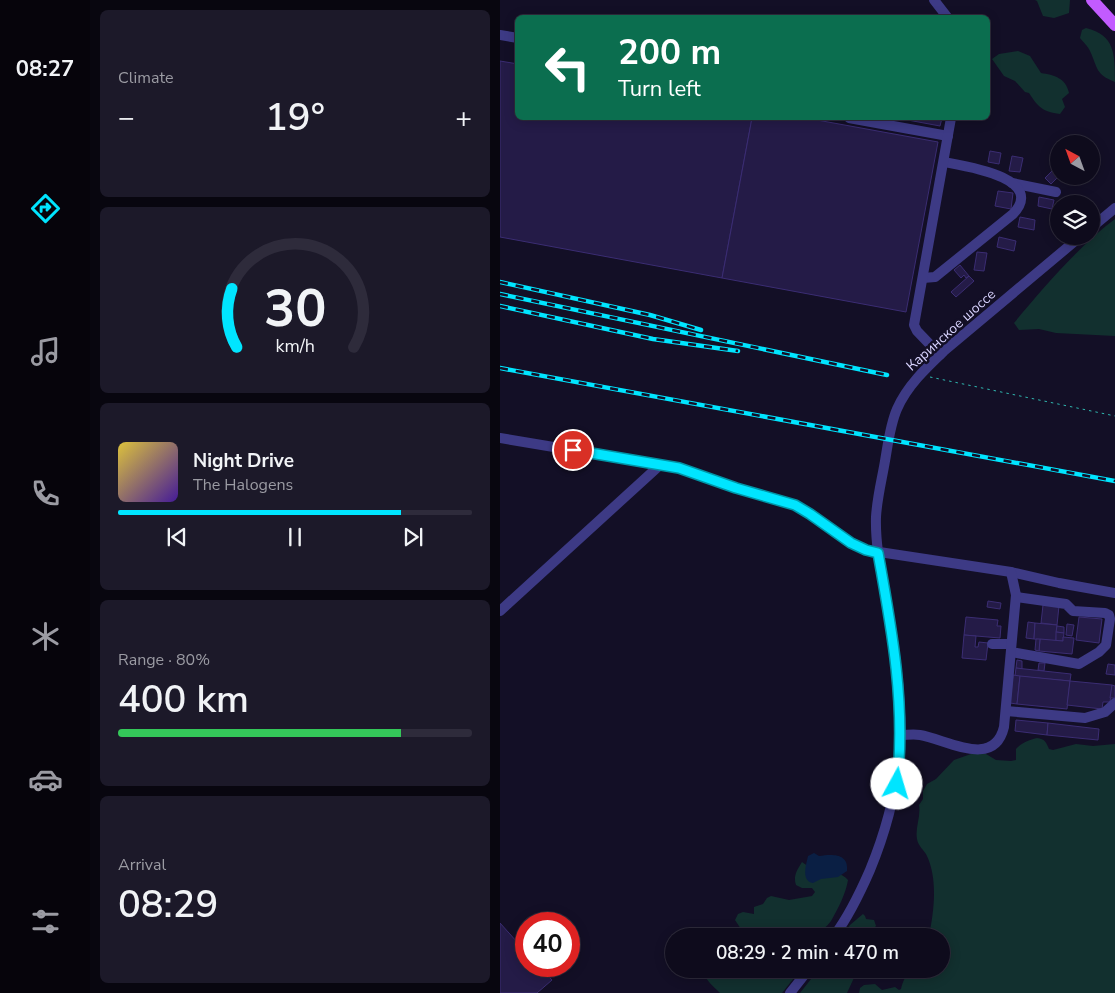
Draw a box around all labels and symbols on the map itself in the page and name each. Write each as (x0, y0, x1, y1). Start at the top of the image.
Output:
north arrow (1050, 135, 1100, 185)
street label: Каринское шоссе (902, 285, 1000, 375)
pin (552, 429, 594, 471)
position arrow (870, 757, 922, 809)
speed limit sign: 40 (515, 912, 580, 977)

